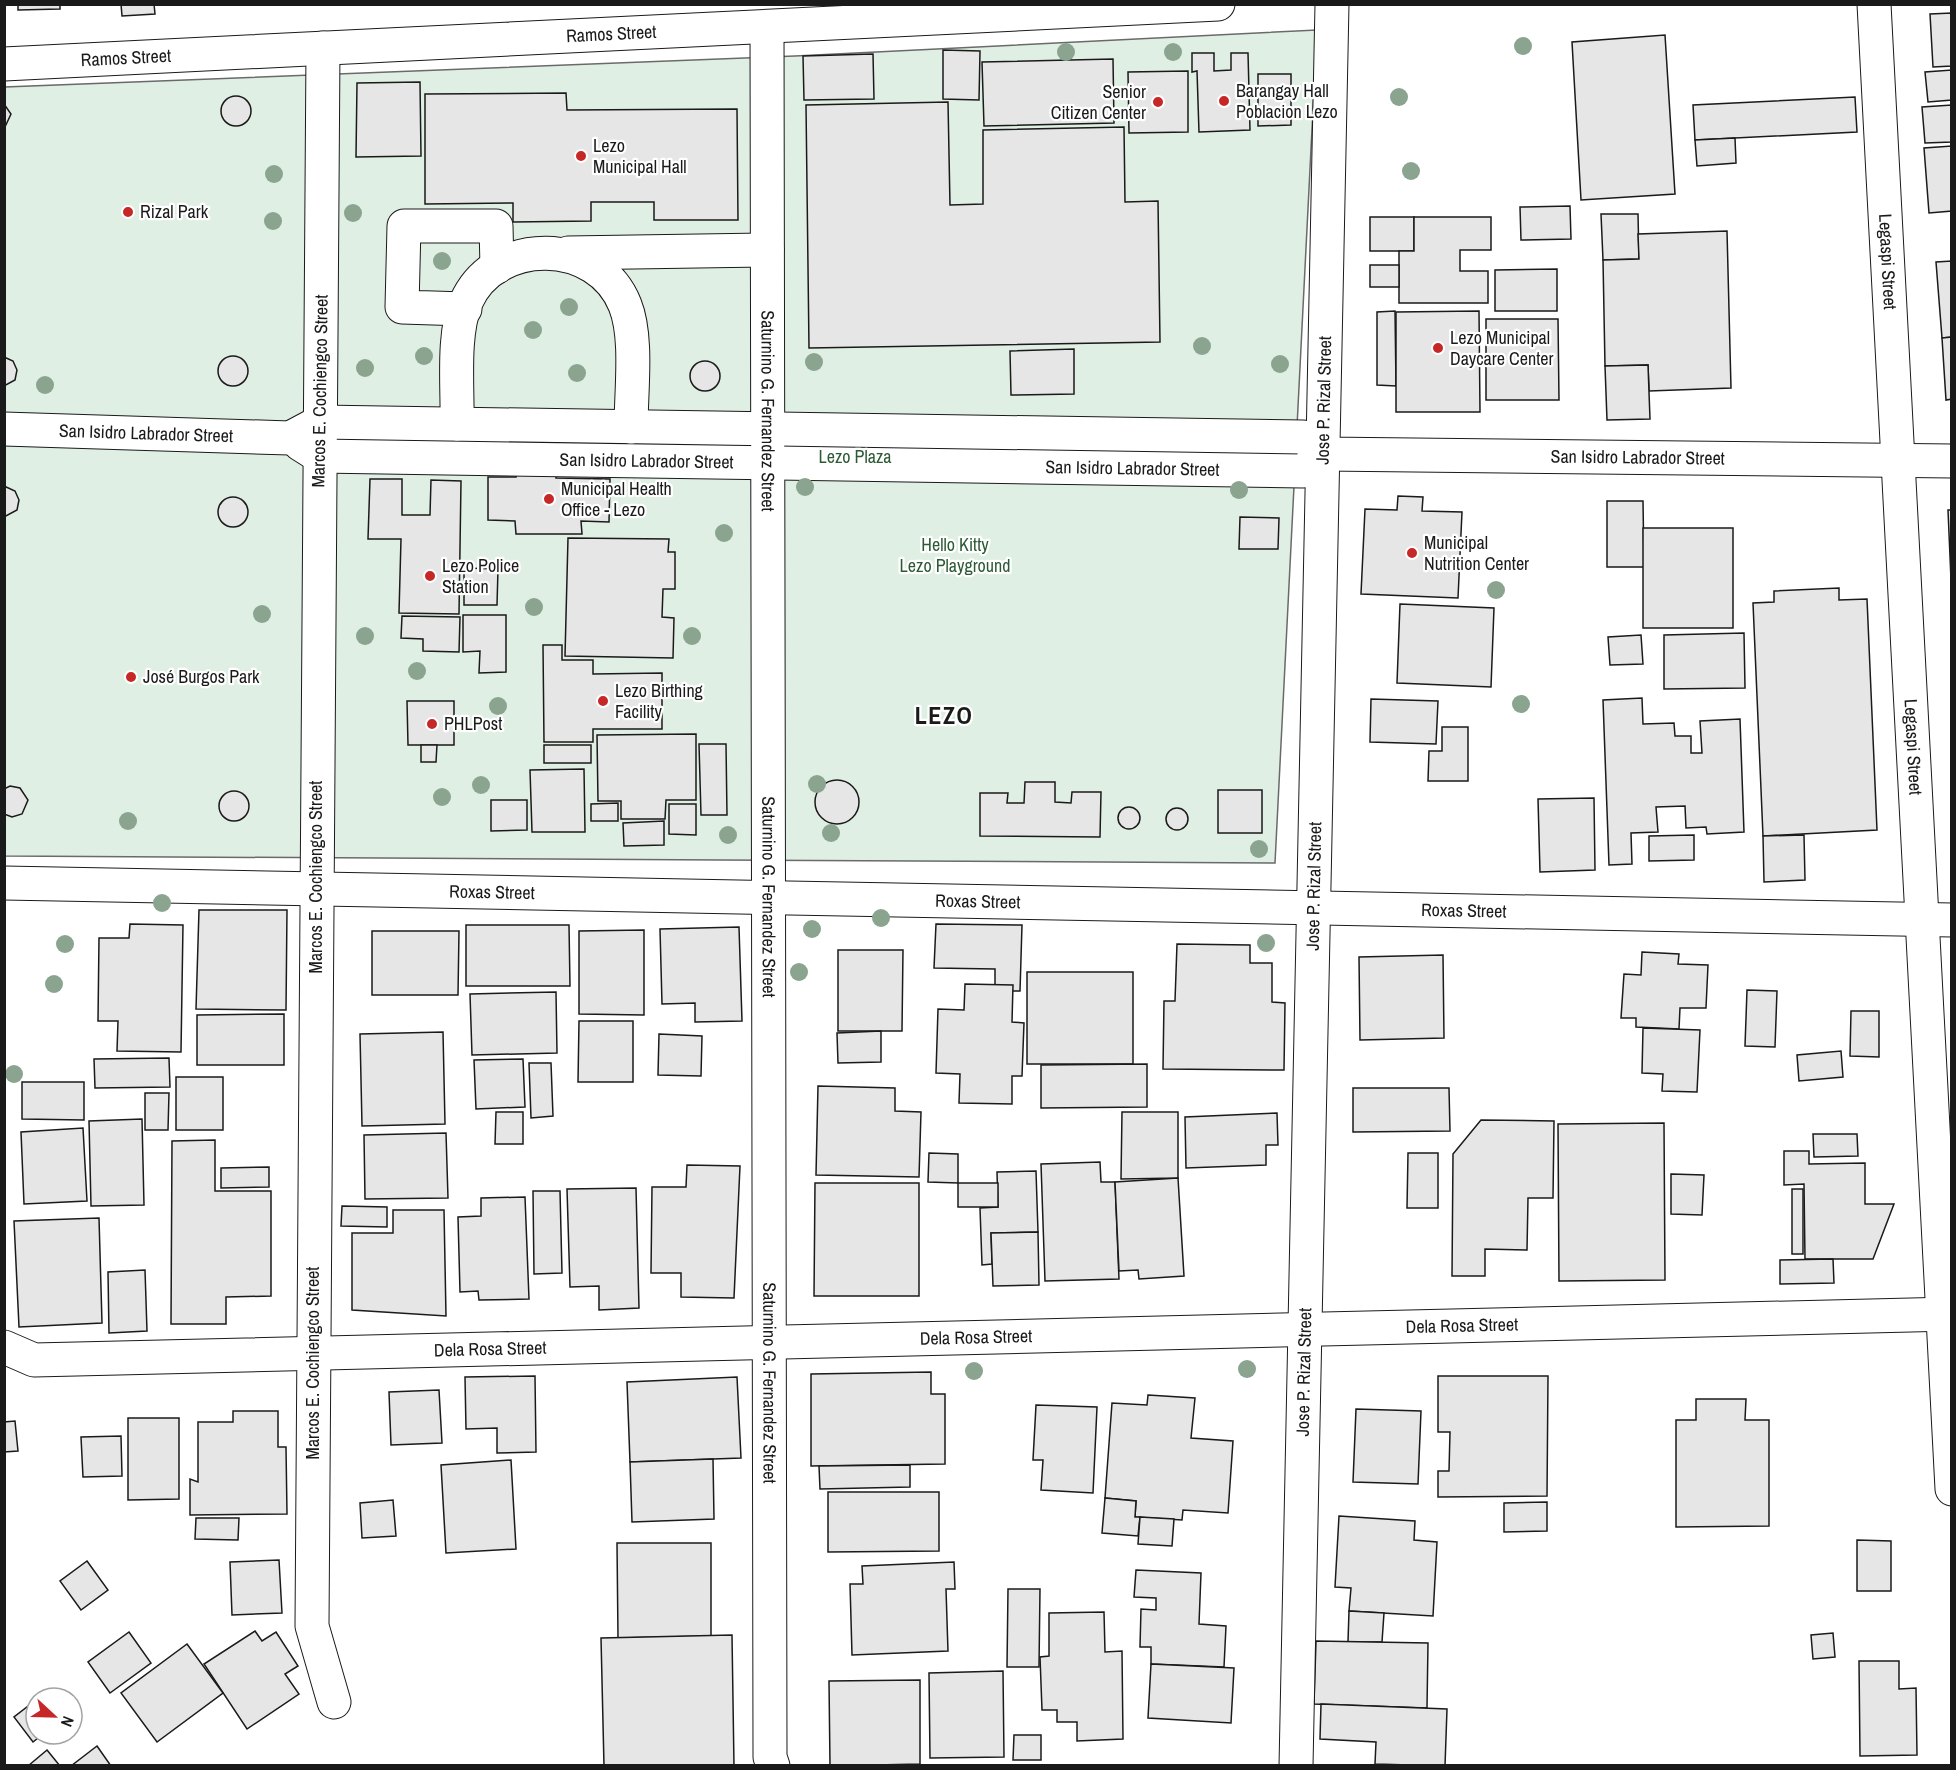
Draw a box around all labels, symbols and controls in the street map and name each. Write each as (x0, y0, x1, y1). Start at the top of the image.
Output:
street label: Ramos Street (566, 19, 657, 48)
street label: Ramos Street (80, 43, 172, 72)
place label: Barangay Hall Poblacion Lezo (1236, 78, 1338, 124)
place label: Senior Citizen Center (1051, 79, 1146, 125)
marker: Barangay Hall Poblacion Lezo (1217, 94, 1231, 108)
marker: Senior Citizen Center (1151, 95, 1165, 109)
place label: Lezo Municipal Hall (593, 133, 687, 179)
marker: Lezo Municipal Hall (574, 149, 588, 163)
place label: Rizal Park (140, 199, 209, 224)
marker: Rizal Park (121, 205, 135, 219)
street label: Legaspi Street (1873, 213, 1903, 310)
street label: Marcos E. Cochiengco Street (305, 294, 334, 488)
street label: Saturnino G. Fernandez Street (755, 310, 781, 512)
place label: Lezo Municipal Daycare Center (1450, 325, 1553, 371)
street label: Jose P. Rizal Street (1310, 336, 1337, 465)
marker: Lezo Municipal Daycare Center (1431, 341, 1445, 355)
street label: San Isidro Labrador Street (59, 418, 233, 448)
park label: Lezo Plaza (818, 444, 892, 469)
street label: San Isidro Labrador Street (1550, 444, 1725, 470)
street label: San Isidro Labrador Street (559, 447, 734, 474)
street label: San Isidro Labrador Street (1045, 454, 1220, 482)
place label: Municipal Health Office - Lezo (561, 476, 672, 522)
marker: Municipal Health Office - Lezo (542, 492, 556, 506)
place label: Municipal Nutrition Center (1424, 530, 1529, 576)
park label: Hello Kitty Lezo Playground (900, 532, 1010, 578)
marker: Municipal Nutrition Center (1405, 546, 1419, 560)
place label: Lezo Police Station (442, 553, 519, 599)
marker: Lezo Police Station (423, 569, 437, 583)
place label: José Burgos Park (143, 664, 260, 689)
marker: José Burgos Park (124, 670, 138, 684)
place label: Lezo Birthing Facility (615, 678, 704, 724)
marker: Lezo Birthing Facility (596, 694, 610, 708)
street label: Legaspi Street (1899, 698, 1929, 796)
district label: LEZO (915, 699, 973, 731)
place label: PHLPost (444, 711, 502, 736)
marker: PHLPost (425, 717, 439, 731)
street label: Marcos E. Cochiengco Street (303, 781, 328, 973)
street label: Saturnino G. Fernandez Street (756, 796, 782, 998)
street label: Jose P. Rizal Street (1300, 822, 1327, 951)
street label: Roxas Street (449, 878, 535, 905)
street label: Roxas Street (935, 888, 1021, 914)
street label: Roxas Street (1421, 897, 1507, 924)
street label: Marcos E. Cochiengco Street (300, 1267, 325, 1459)
street label: Saturnino G. Fernandez Street (757, 1282, 783, 1484)
street label: Jose P. Rizal Street (1290, 1307, 1317, 1437)
street label: Dela Rosa Street (1405, 1311, 1518, 1339)
street label: Dela Rosa Street (919, 1323, 1033, 1351)
street label: Dela Rosa Street (434, 1335, 547, 1362)
north arrow (24, 1686, 84, 1746)
text: N (56, 1713, 80, 1730)

